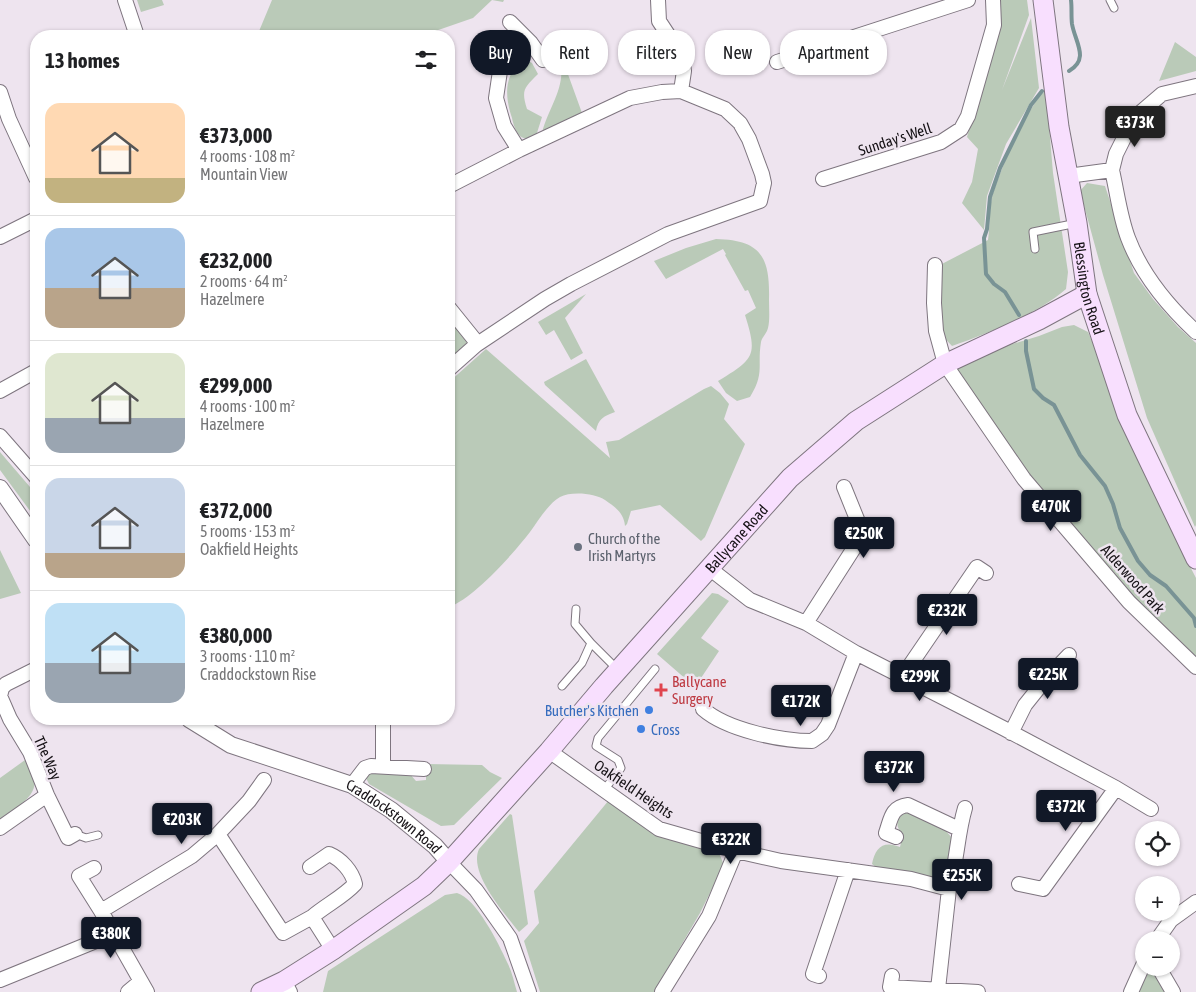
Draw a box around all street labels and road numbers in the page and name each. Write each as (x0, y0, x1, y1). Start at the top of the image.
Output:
street label: Sunday's Well (856, 119, 934, 159)
street label: Blessington Road (1071, 241, 1108, 337)
street label: Ballycane Road (701, 501, 771, 576)
street label: Alderwood Park (1098, 541, 1169, 617)
street label: The Way (31, 734, 65, 782)
street label: Oakfield Heights (591, 756, 677, 822)
street label: Craddockstown Road (344, 775, 446, 856)

